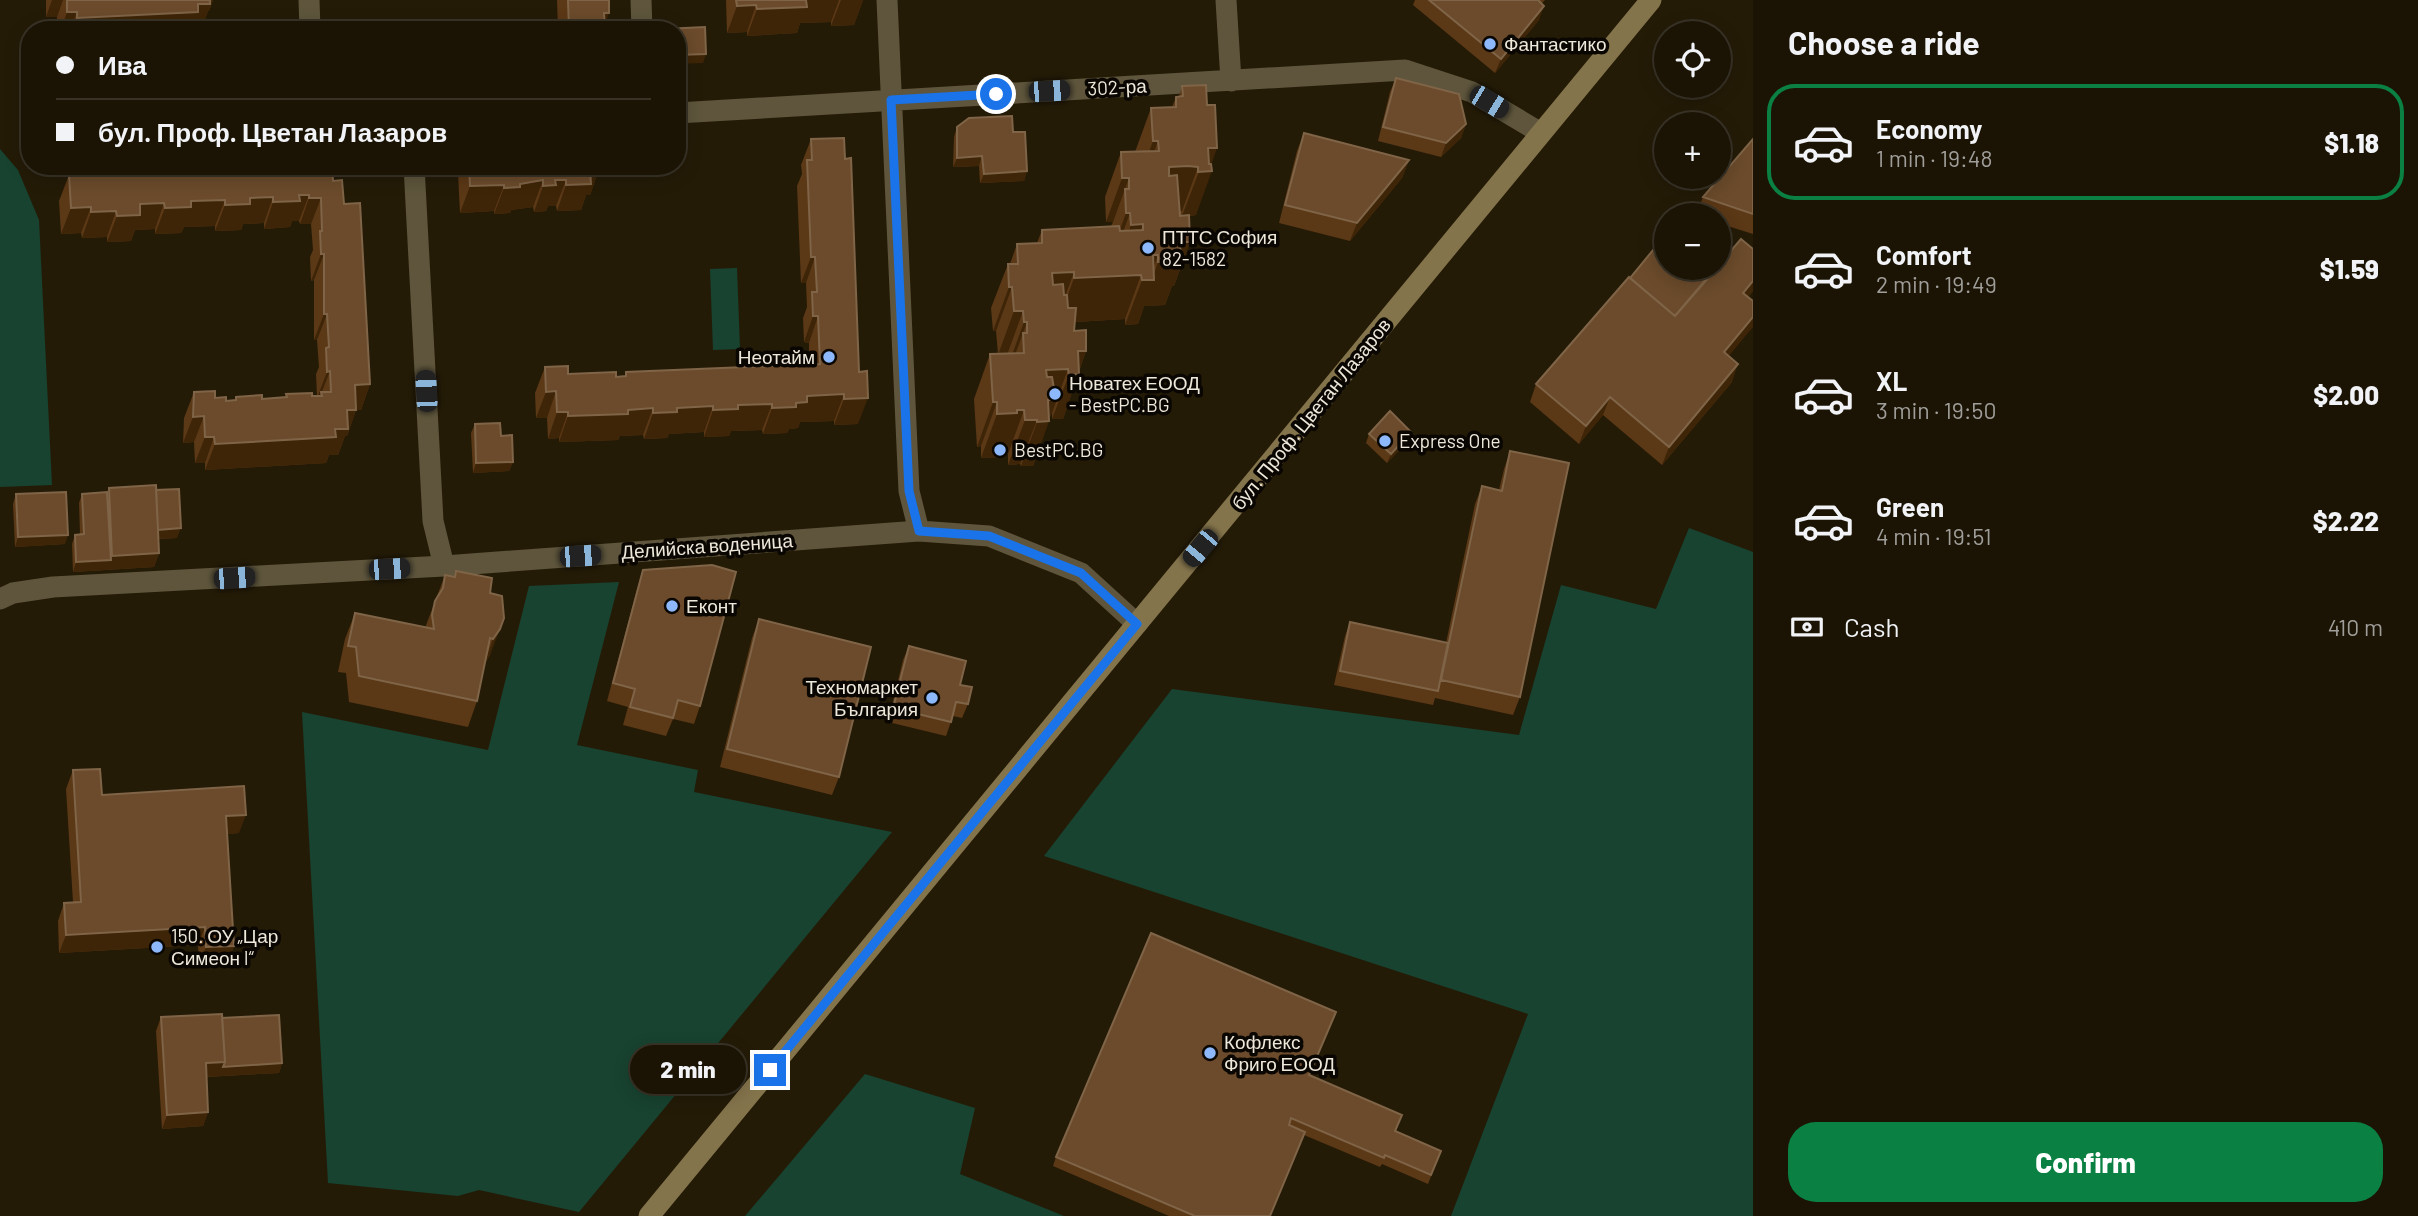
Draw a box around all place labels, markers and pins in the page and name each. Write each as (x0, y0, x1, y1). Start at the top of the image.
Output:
place label: Фантастико (1504, 32, 1606, 55)
marker: Фантастико (1482, 36, 1498, 52)
place label: ПТТС София 82-1582 (1162, 225, 1277, 270)
marker: ПТТС София 82-1582 (1140, 240, 1156, 256)
place label: Неотайм (738, 345, 815, 368)
marker: Неотайм (821, 349, 837, 365)
place label: Новатех ЕООД - BestPC.BG (1069, 371, 1200, 416)
marker: Новатех ЕООД - BestPC.BG (1047, 386, 1063, 402)
place label: Express One (1399, 429, 1501, 452)
marker: Express One (1377, 433, 1393, 449)
place label: BestPC.BG (1014, 438, 1103, 461)
marker: BestPC.BG (992, 442, 1008, 458)
place label: Еконт (686, 594, 737, 617)
marker: Еконт (664, 598, 680, 614)
place label: Техномаркет България (805, 675, 918, 720)
marker: Техномаркет България (924, 690, 940, 706)
place label: 150. ОУ „Цар Симеон I“ (171, 924, 278, 969)
marker: 150. ОУ „Цар Симеон I“ (149, 939, 165, 955)
place label: Кофлекс Фриго ЕООД (1224, 1030, 1335, 1075)
marker: Кофлекс Фриго ЕООД (1202, 1045, 1218, 1061)

